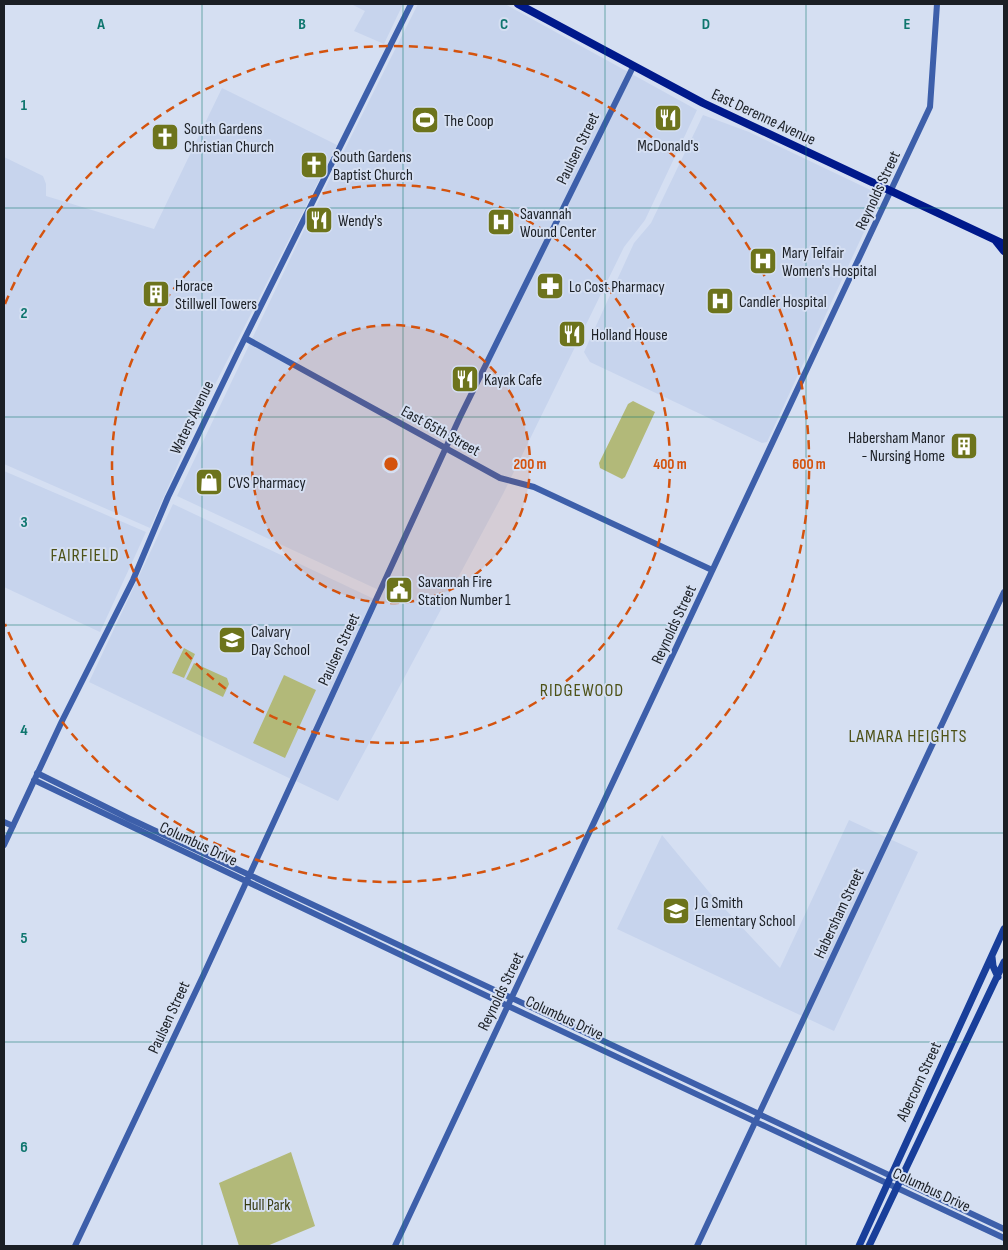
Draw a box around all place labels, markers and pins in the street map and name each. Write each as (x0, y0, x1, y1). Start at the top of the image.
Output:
restaurant icon: McDonald's (653, 103, 683, 133)
sports icon: The Coop (410, 105, 440, 135)
place label: The Coop (444, 112, 494, 131)
place label: South Gardens Christian Church (184, 120, 274, 157)
church icon: South Gardens Christian Church (150, 122, 180, 152)
place label: McDonald's (637, 137, 699, 156)
place label: South Gardens Baptist Church (333, 148, 413, 185)
church icon: South Gardens Baptist Church (299, 150, 329, 180)
restaurant icon: Wendy's (304, 205, 334, 235)
place label: Savannah Wound Center (520, 205, 597, 242)
hospital icon: Savannah Wound Center (486, 207, 516, 237)
place label: Wendy's (338, 212, 383, 231)
place label: Mary Telfair Women's Hospital (782, 244, 877, 281)
hospital icon: Mary Telfair Women's Hospital (748, 246, 778, 276)
pharmacy icon: Lo Cost Pharmacy (535, 271, 565, 301)
place label: Horace Stillwell Towers (175, 277, 257, 314)
place label: Lo Cost Pharmacy (569, 278, 665, 297)
building icon: Horace Stillwell Towers (141, 279, 171, 309)
hospital icon: Candler Hospital (705, 286, 735, 316)
place label: Candler Hospital (739, 293, 827, 312)
restaurant icon: Holland House (557, 319, 587, 349)
place label: Holland House (591, 326, 668, 345)
restaurant icon: Kayak Cafe (450, 364, 480, 394)
place label: Kayak Cafe (484, 371, 542, 390)
place label: Habersham Manor - Nursing Home (848, 429, 945, 466)
building icon: Habersham Manor - Nursing Home (949, 431, 979, 461)
centre of rings (382, 455, 400, 473)
shop icon: CVS Pharmacy (194, 467, 224, 497)
place label: CVS Pharmacy (228, 474, 306, 493)
place label: Savannah Fire Station Number 1 (418, 573, 511, 610)
public building icon: Savannah Fire Station Number 1 (384, 575, 414, 605)
place label: Calvary Day School (251, 623, 310, 660)
school or university icon: Calvary Day School (217, 625, 247, 655)
place label: J G Smith Elementary School (694, 894, 795, 931)
school or university icon: J G Smith Elementary School (661, 896, 691, 926)

